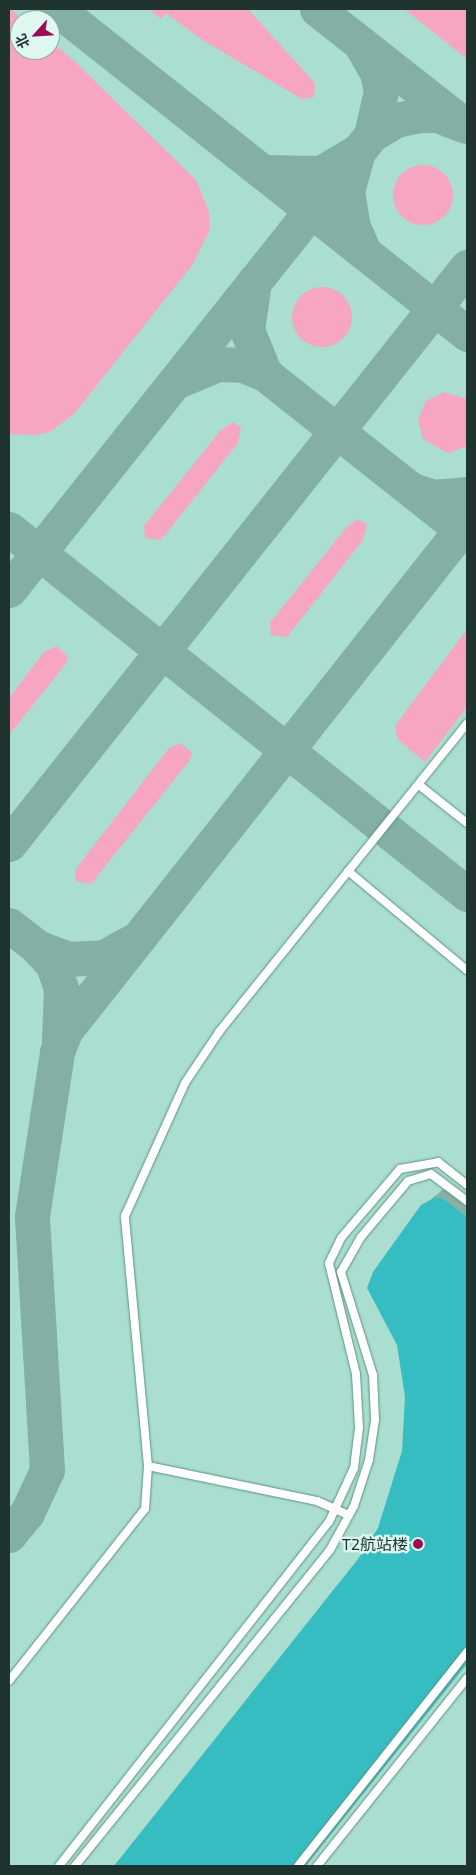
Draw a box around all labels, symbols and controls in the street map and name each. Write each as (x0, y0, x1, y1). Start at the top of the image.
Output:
north arrow (10, 10, 60, 60)
text: 北 (11, 31, 33, 51)
place label: T2航站楼 (342, 1534, 408, 1554)
marker: T2航站楼 (412, 1538, 424, 1550)

